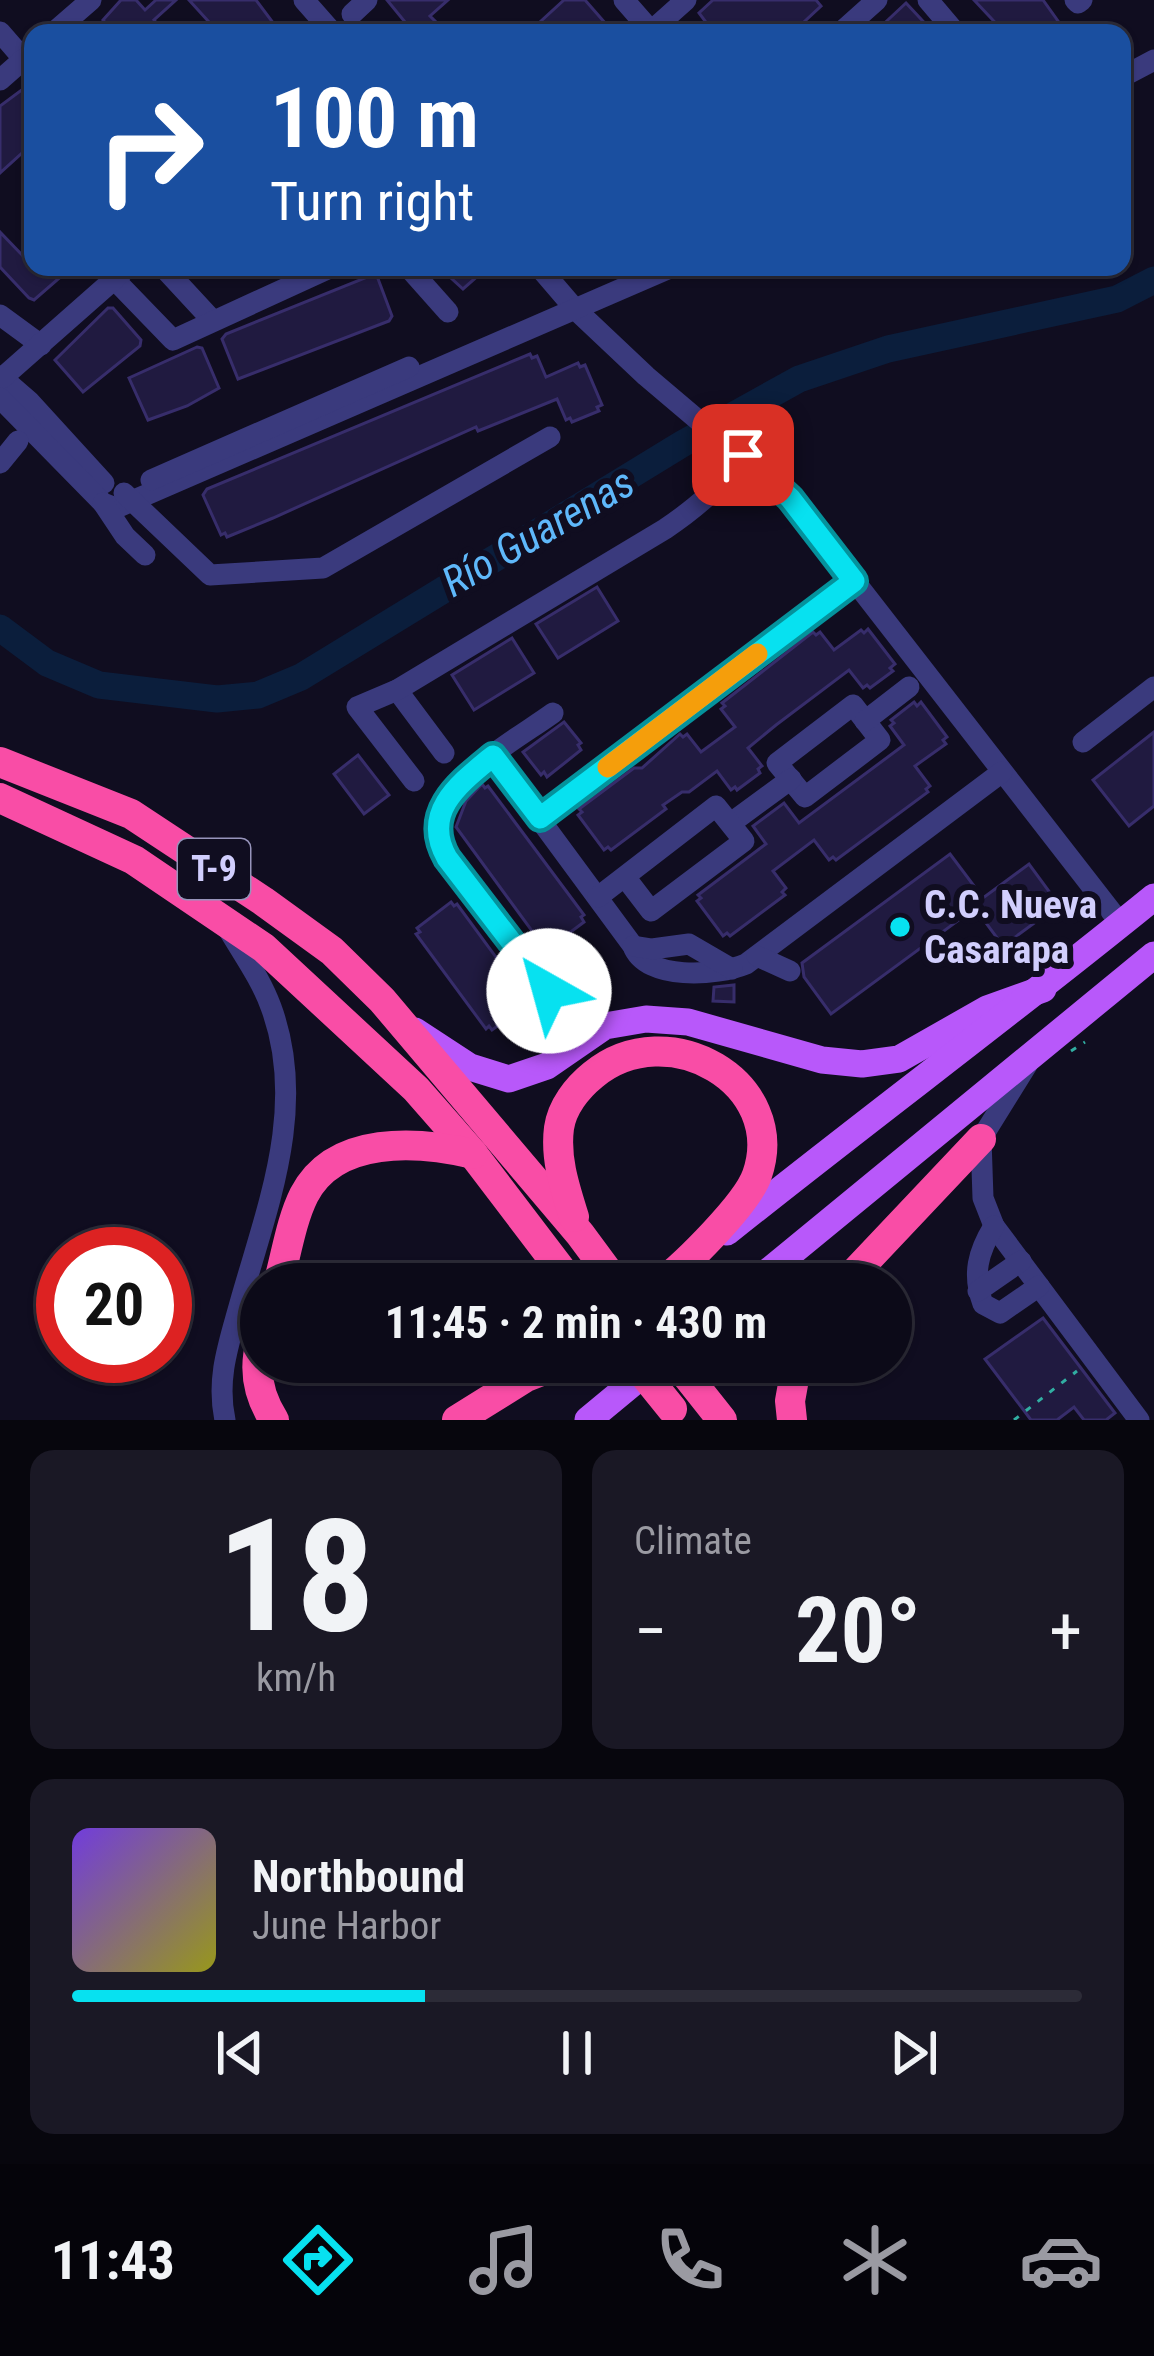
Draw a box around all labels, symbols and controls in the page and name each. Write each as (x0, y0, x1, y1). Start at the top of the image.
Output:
text: 100 m (270, 69, 479, 168)
icon: right (72, 72, 228, 228)
text: Turn right (270, 170, 474, 233)
pin (692, 404, 794, 506)
icon: arrive (710, 422, 776, 488)
water label: Río Guarenas (433, 457, 643, 607)
road number: T-9 (178, 839, 250, 899)
place label: C.C. Nueva Casarapa (924, 882, 1097, 973)
marker: C.C. Nueva Casarapa (887, 914, 913, 940)
position arrow (486, 928, 612, 1054)
speed limit sign: 20 (36, 1227, 192, 1383)
text: 11:45 · 2 min · 430 m (385, 1296, 767, 1349)
text: 18 (217, 1485, 375, 1668)
text: Climate (634, 1518, 752, 1564)
text: 20° (795, 1579, 921, 1684)
text: − (634, 1593, 667, 1670)
text: + (1049, 1593, 1082, 1670)
text: km/h (256, 1655, 336, 1701)
text: Northbound (252, 1850, 465, 1903)
text: June Harbor (252, 1903, 441, 1949)
icon: previous (207, 2020, 273, 2086)
icon: pause (544, 2020, 610, 2086)
icon: next (881, 2020, 947, 2086)
icon: directions (276, 2218, 360, 2302)
icon: music (462, 2218, 546, 2302)
icon: phone (648, 2218, 732, 2302)
icon: climate (833, 2218, 917, 2302)
icon: car (1019, 2218, 1103, 2302)
text: 11:43 (51, 2229, 175, 2292)

